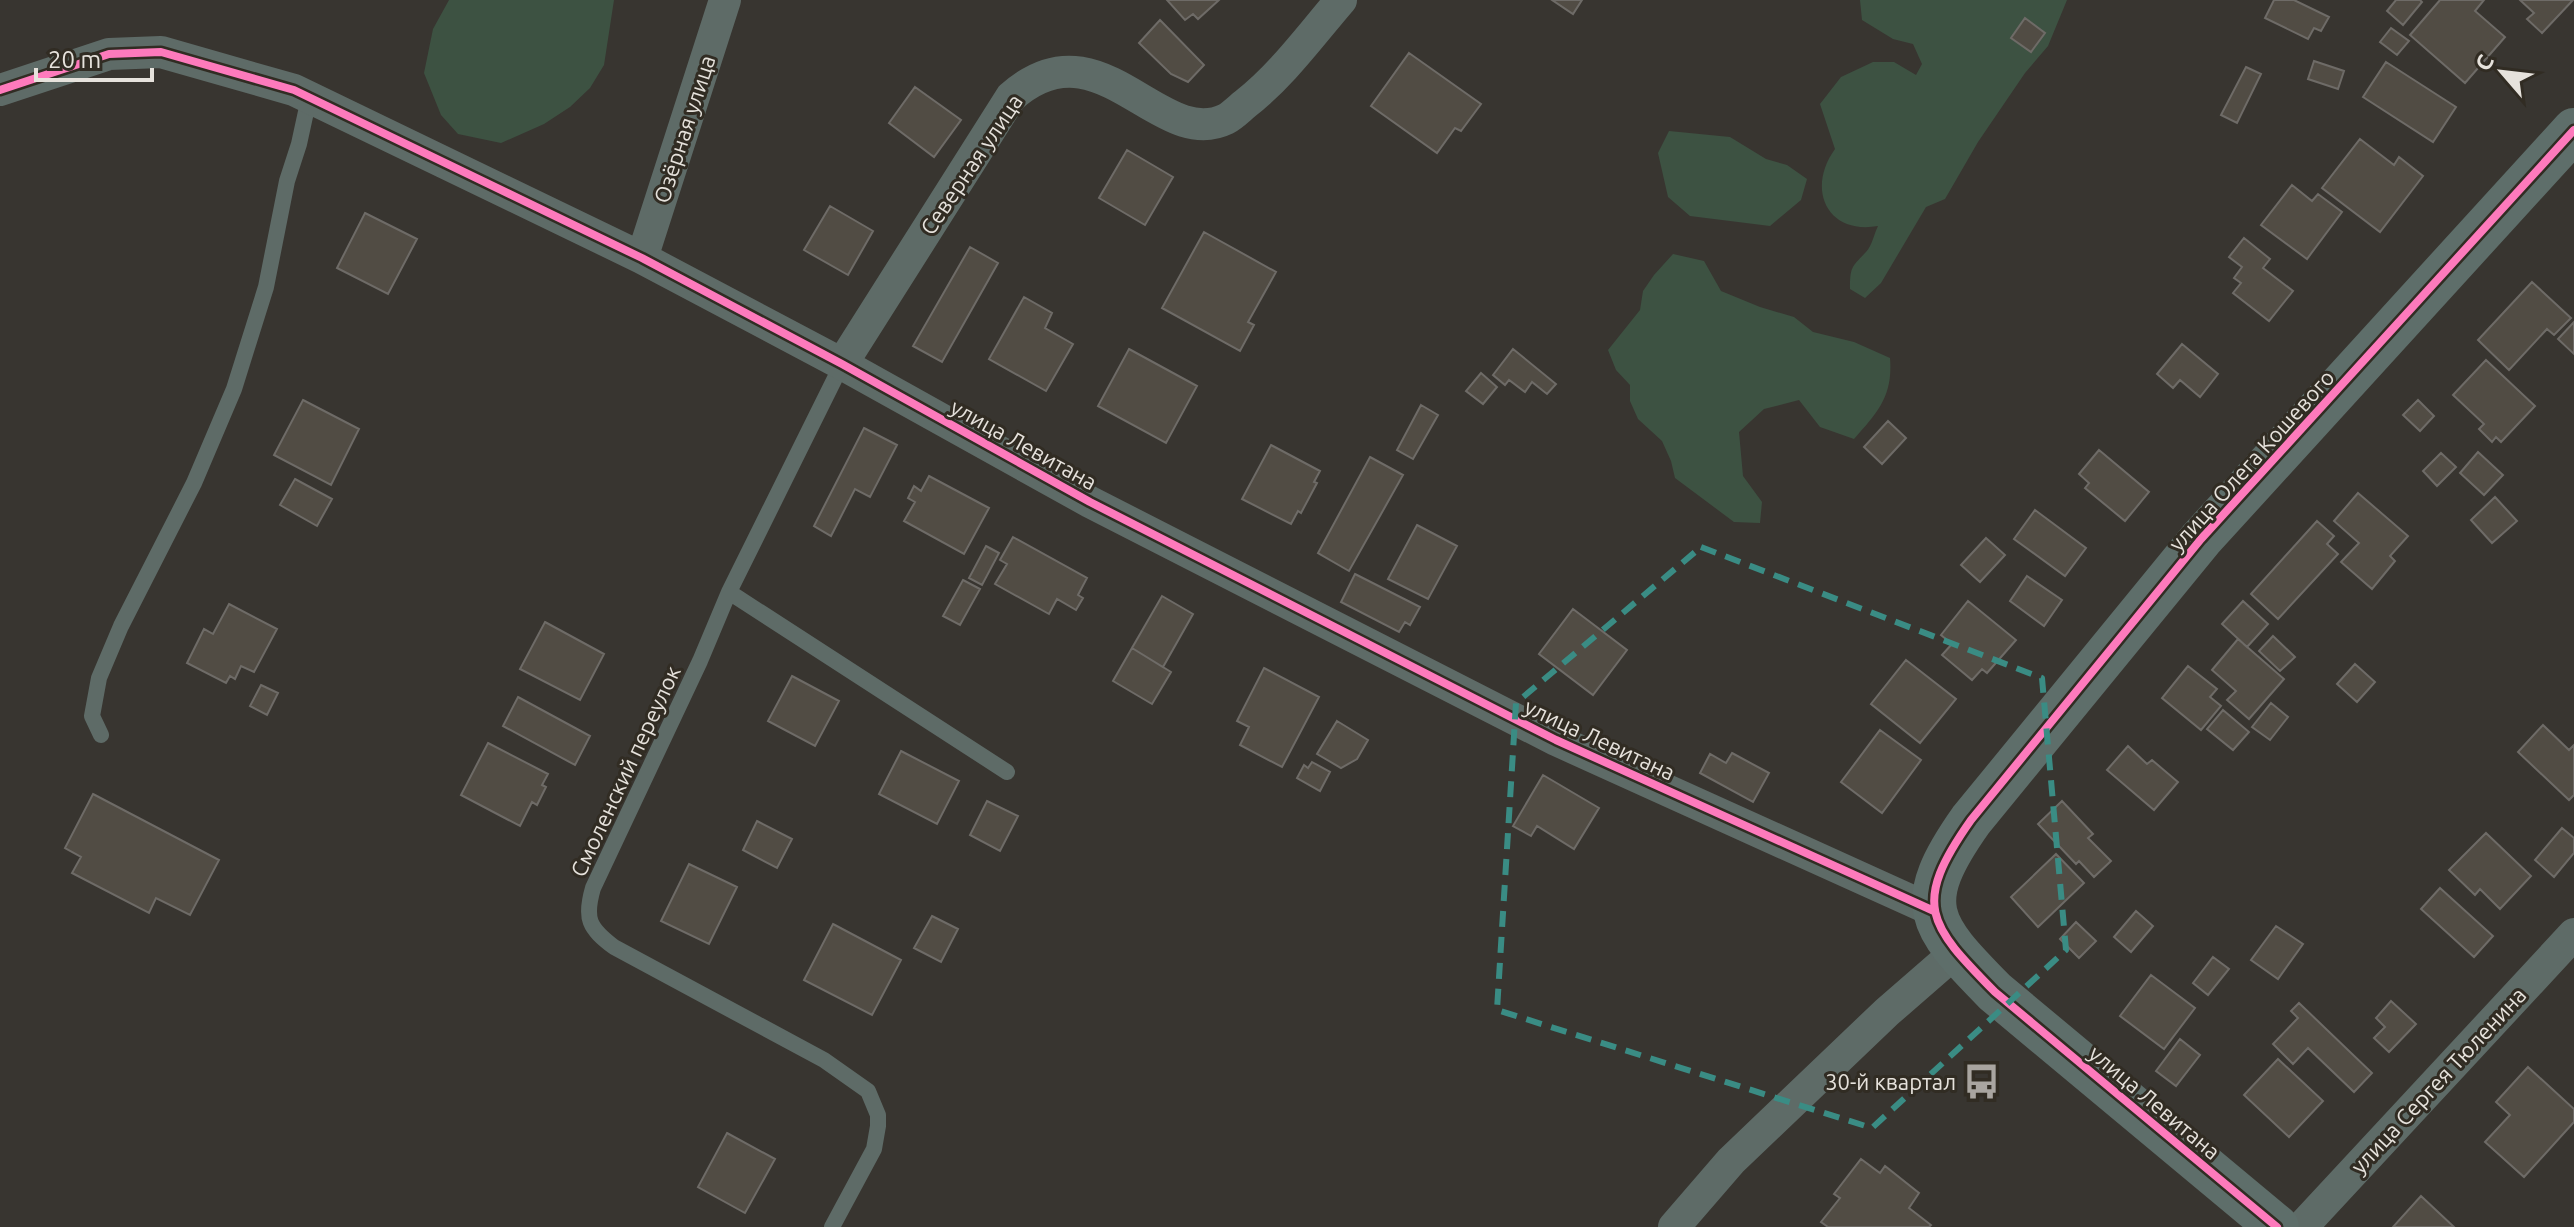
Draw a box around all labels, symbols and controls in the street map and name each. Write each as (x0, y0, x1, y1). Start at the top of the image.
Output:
scale bar (36, 32, 152, 82)
north arrow (2462, 32, 2542, 112)
text: 20 m (48, 46, 101, 73)
text: С (2470, 50, 2498, 74)
street label: Озёрная улица (648, 52, 720, 206)
street label: Северная улица (915, 89, 1027, 239)
street label: улица Олега Кошевого (2163, 364, 2339, 556)
street label: улица Левитана (947, 394, 1101, 494)
street label: Смоленский переулок (565, 662, 685, 880)
street label: улица Левитана (1521, 693, 1679, 785)
street label: улица Сергея Тюленина (2345, 982, 2531, 1178)
street label: улица Левитана (2085, 1040, 2225, 1164)
bus stop icon: 30-й квартал (1963, 1062, 2001, 1100)
place label: 30-й квартал (1825, 1069, 1956, 1094)

